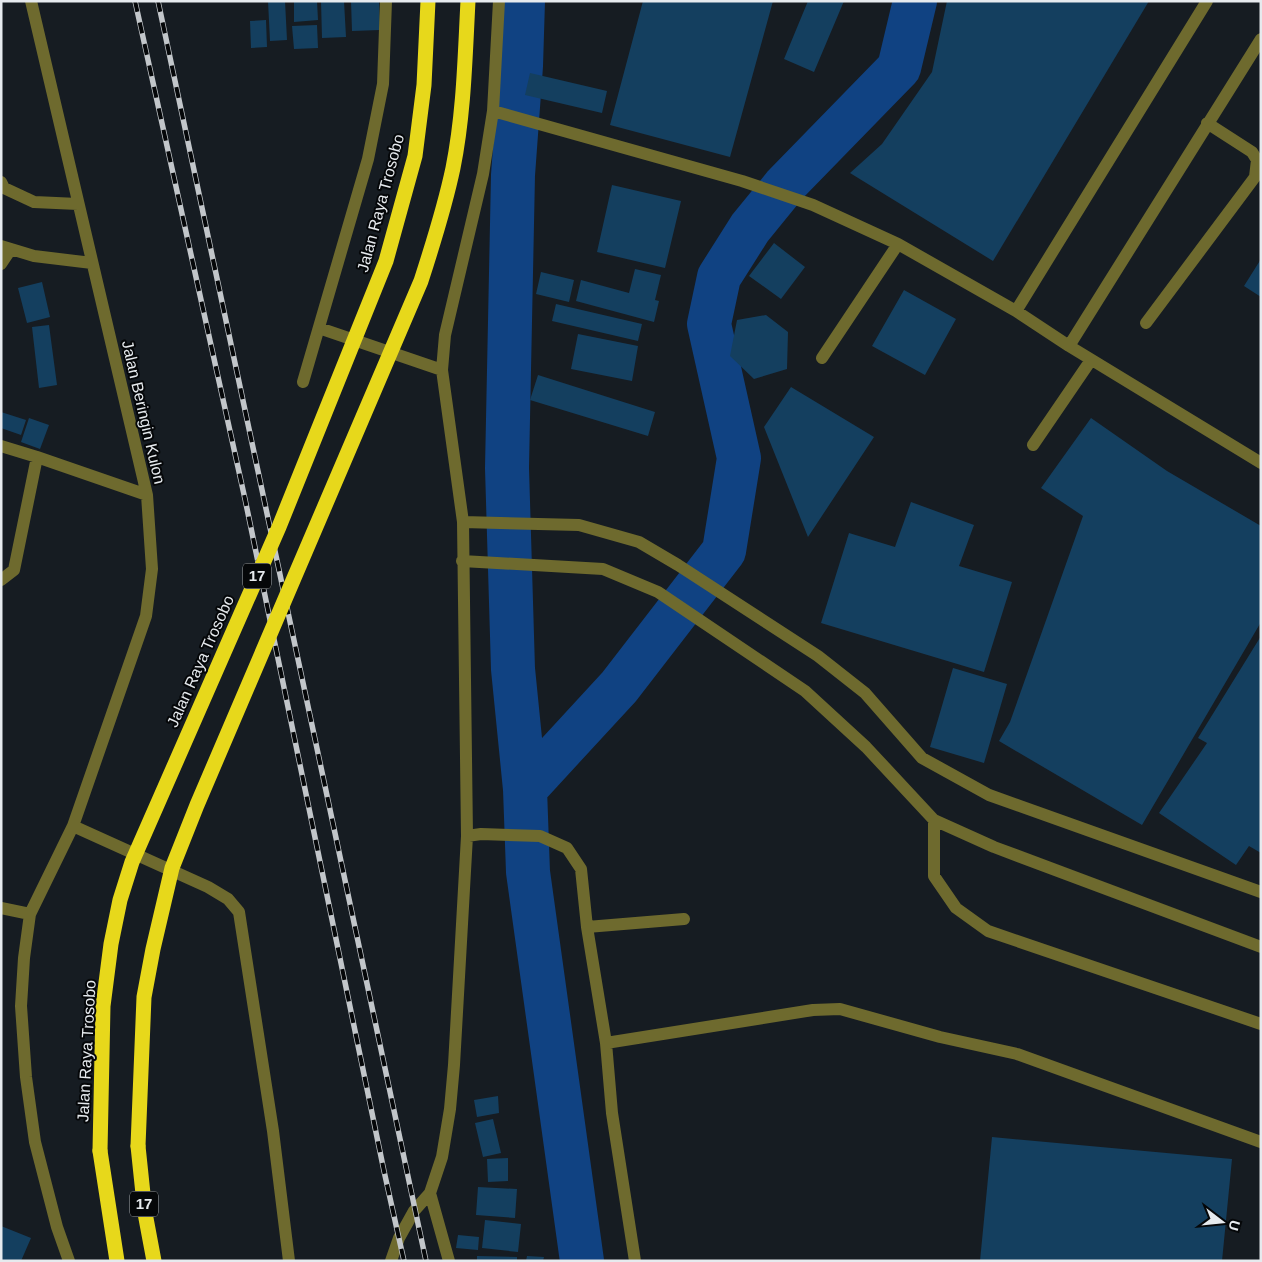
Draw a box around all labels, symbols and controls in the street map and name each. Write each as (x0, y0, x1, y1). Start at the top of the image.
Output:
street label: Jalan Raya Trosobo (354, 132, 407, 274)
street label: Jalan Beringin Kulon (119, 339, 168, 486)
road number: 17 (243, 564, 271, 588)
street label: Jalan Raya Trosobo (164, 593, 237, 730)
street label: Jalan Raya Trosobo (74, 979, 99, 1123)
road number: 17 (130, 1192, 158, 1216)
north arrow (1197, 1197, 1247, 1247)
text: U (1225, 1219, 1244, 1233)

